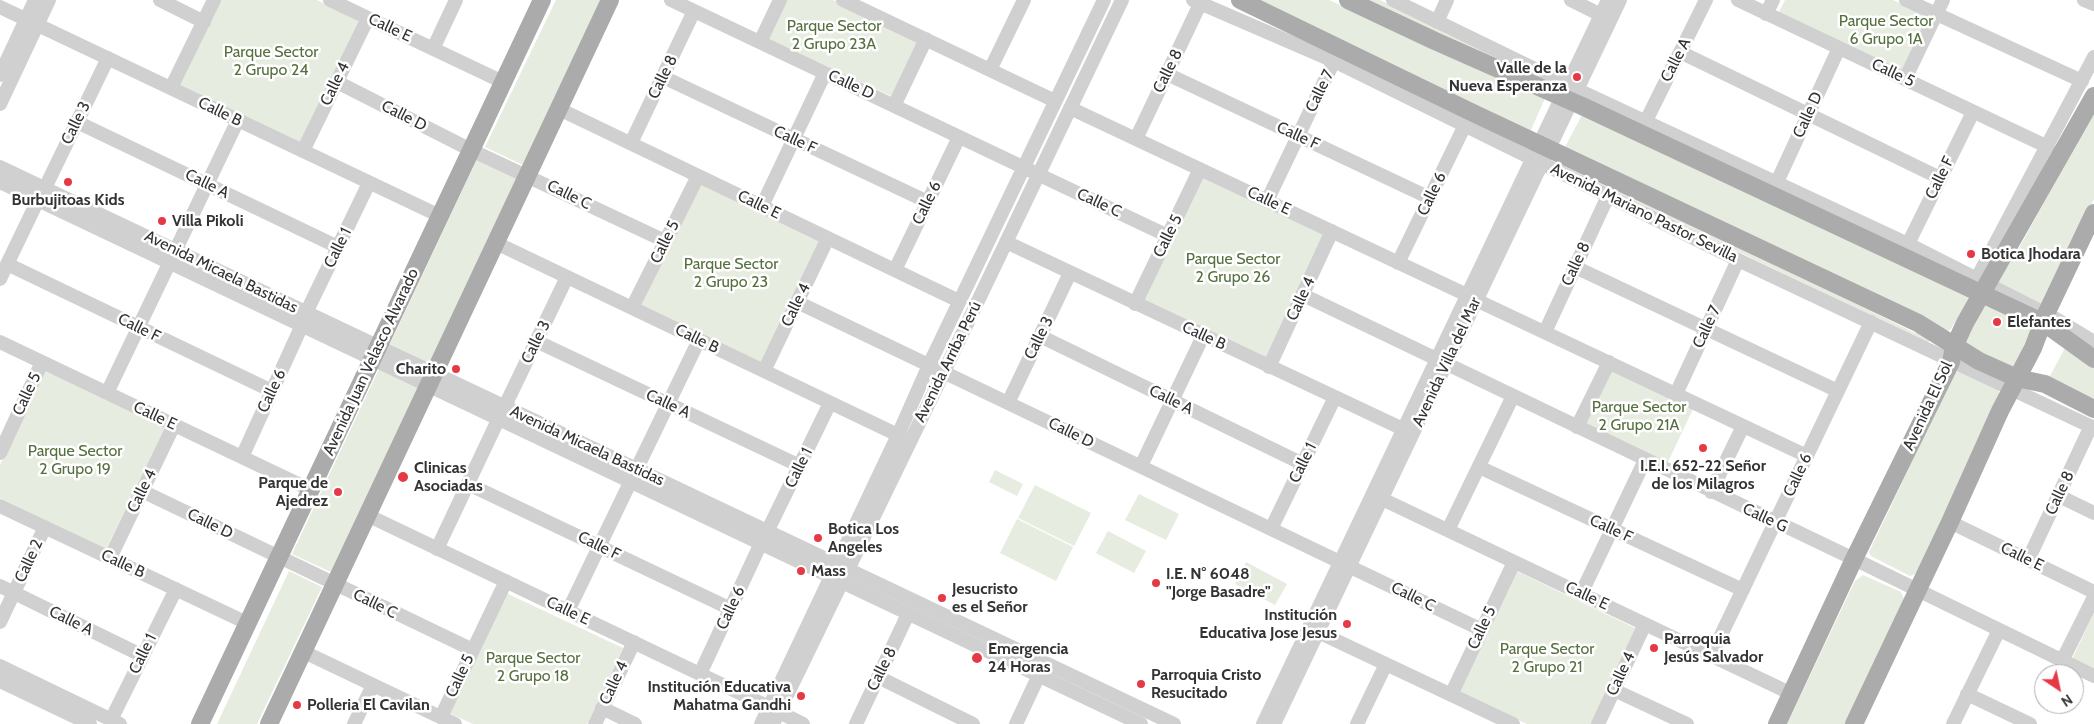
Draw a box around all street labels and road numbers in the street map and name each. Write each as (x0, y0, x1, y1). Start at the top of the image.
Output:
street label: Calle E (365, 10, 415, 46)
street label: Calle A (1657, 35, 1695, 85)
street label: Calle 8 (1149, 46, 1187, 96)
street label: Calle 8 (644, 52, 682, 102)
street label: Calle 5 (1868, 55, 1918, 91)
street label: Calle 4 (316, 59, 354, 109)
street label: Calle D (825, 66, 877, 104)
street label: Calle 7 (1302, 67, 1338, 115)
street label: Calle D (1789, 89, 1827, 141)
street label: Calle B (195, 93, 245, 131)
street label: Calle D (378, 96, 430, 136)
street label: Calle 3 (57, 98, 95, 148)
street label: Calle F (1273, 118, 1323, 154)
street label: Calle F (770, 122, 820, 158)
street label: Calle F (1921, 153, 1959, 203)
street label: Avenida Mariano Pastor Sevilla (1547, 159, 1741, 267)
street label: Calle A (182, 165, 232, 203)
street label: Calle 6 (1413, 169, 1451, 219)
street label: Calle C (544, 176, 594, 214)
street label: Calle 6 (908, 178, 946, 228)
street label: Calle E (1244, 183, 1294, 219)
street label: Calle C (1074, 184, 1124, 222)
street label: Calle E (734, 186, 784, 224)
street label: Calle 5 (1149, 211, 1187, 261)
street label: Calle 5 (646, 217, 684, 267)
street label: Calle 1 (320, 225, 356, 271)
street label: Avenida Micaela Bastidas (141, 227, 301, 317)
street label: Calle 8 (1557, 239, 1595, 289)
street label: Avenida Juan Velasco Alvarado (319, 265, 423, 459)
street label: Calle 4 (1283, 274, 1319, 324)
street label: Calle 4 (777, 280, 815, 330)
street label: Avenida Villa del Mar (1409, 294, 1485, 430)
street label: Avenida Arriba Perú (910, 299, 986, 425)
street label: Calle 7 (1689, 303, 1725, 351)
street label: Calle F (114, 309, 164, 347)
street label: Calle 3 (1020, 313, 1058, 363)
street label: Calle 3 (517, 317, 555, 367)
street label: Calle B (1179, 318, 1229, 354)
street label: Calle B (672, 320, 722, 358)
street label: Avenida El Sol (1899, 358, 1957, 454)
street label: Calle 6 (254, 366, 290, 416)
street label: Calle 5 (9, 369, 45, 419)
street label: Calle A (1146, 381, 1196, 419)
street label: Calle A (643, 385, 693, 423)
street label: Calle E (130, 398, 180, 434)
street label: Avenida Micaela Bastidas (507, 402, 667, 490)
street label: Calle D (1045, 414, 1097, 452)
street label: Calle 1 (1285, 440, 1321, 486)
street label: Calle 1 (781, 445, 817, 491)
street label: Calle 6 (1780, 450, 1816, 500)
street label: Calle 4 (123, 466, 161, 516)
street label: Calle 8 (2041, 468, 2079, 518)
street label: Calle G (1739, 499, 1791, 537)
street label: Calle D (184, 505, 236, 543)
street label: Calle F (1586, 511, 1636, 547)
street label: Calle F (574, 527, 624, 565)
street label: Calle 2 (11, 536, 47, 586)
street label: Calle E (1997, 538, 2047, 576)
street label: Calle B (98, 546, 148, 582)
street label: Calle C (1388, 578, 1438, 616)
street label: Calle E (1562, 578, 1612, 614)
street label: Calle 6 (713, 583, 749, 633)
street label: Calle C (350, 585, 400, 623)
street label: Calle E (543, 593, 593, 629)
street label: Calle A (46, 602, 96, 640)
street label: Calle 5 (1464, 603, 1500, 653)
street label: Calle 1 (125, 631, 161, 677)
street label: Calle 8 (863, 644, 901, 694)
street label: Calle 4 (1603, 649, 1639, 699)
street label: Calle 5 (442, 651, 478, 701)
street label: Calle 4 (596, 658, 632, 708)

